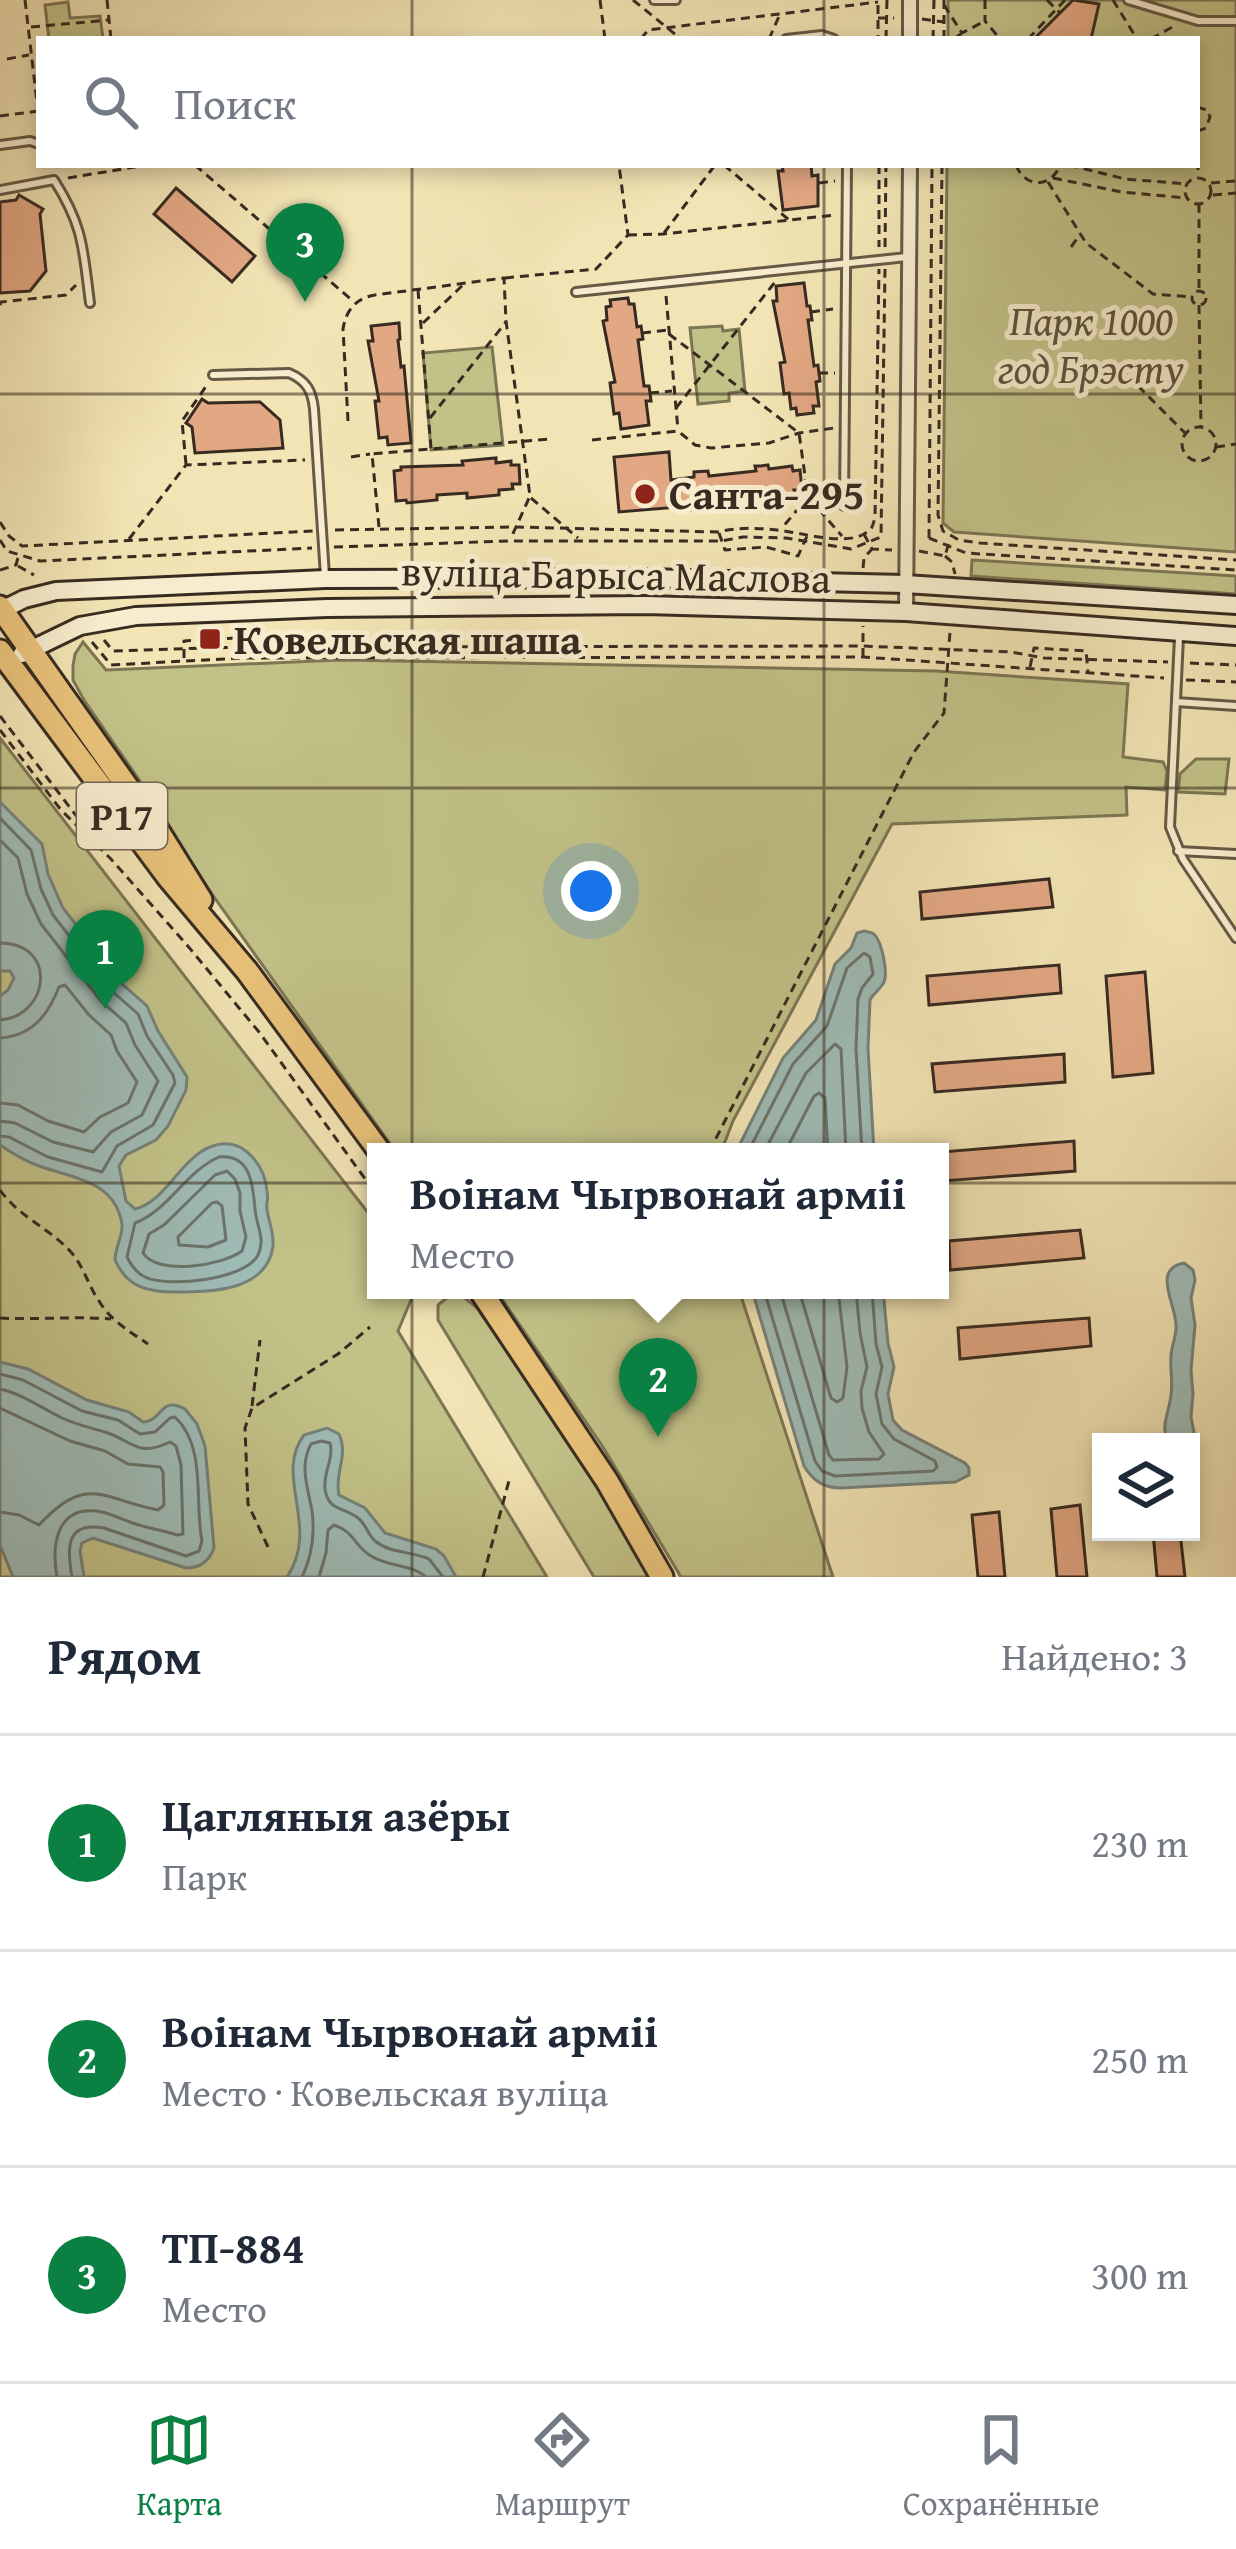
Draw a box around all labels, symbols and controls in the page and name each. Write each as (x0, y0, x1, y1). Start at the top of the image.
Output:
search box (36, 36, 1200, 168)
icon: search (78, 69, 144, 135)
text: Поиск (174, 70, 296, 135)
pin: 3 (266, 203, 344, 302)
park label: Парк 1000 год Брэсту (998, 289, 1184, 398)
place label: Санта-295 (669, 463, 864, 524)
marker: Санта-295 (632, 481, 658, 507)
street label: вуліца Барыса Маслова (400, 539, 832, 608)
place label: Ковельская шаша (234, 608, 582, 669)
marker: Ковельская шаша (197, 626, 223, 652)
road number: Р17 (77, 783, 167, 849)
your location (561, 861, 621, 921)
pin: 1 (66, 910, 144, 1009)
popup (367, 1143, 949, 1299)
text: Воінам Чырвонай арміі (410, 1160, 906, 1225)
text: Место (410, 1225, 515, 1282)
pin: 2 (619, 1338, 697, 1437)
map controls (1092, 1433, 1200, 1541)
button: layers (1092, 1433, 1200, 1541)
text: Рядом (48, 1618, 202, 1693)
text: Найдено: 3 (1001, 1627, 1188, 1684)
text: Цагляныя азёры (162, 1782, 510, 1847)
text: 1 (77, 1814, 97, 1871)
text: 230 m (1091, 1814, 1188, 1871)
text: Парк (162, 1847, 247, 1904)
text: Воінам Чырвонай арміі (162, 1998, 658, 2063)
text: 2 (77, 2030, 97, 2087)
text: 250 m (1091, 2030, 1188, 2087)
text: Место · Ковельская вуліца (162, 2063, 608, 2120)
text: ТП-884 (162, 2214, 305, 2279)
text: 3 (77, 2246, 97, 2303)
text: 300 m (1091, 2246, 1188, 2303)
text: Место (162, 2279, 267, 2336)
tab: Карта (137, 2407, 222, 2527)
tab: Маршрут (495, 2407, 630, 2527)
tab: Сохранённые (903, 2407, 1100, 2527)

